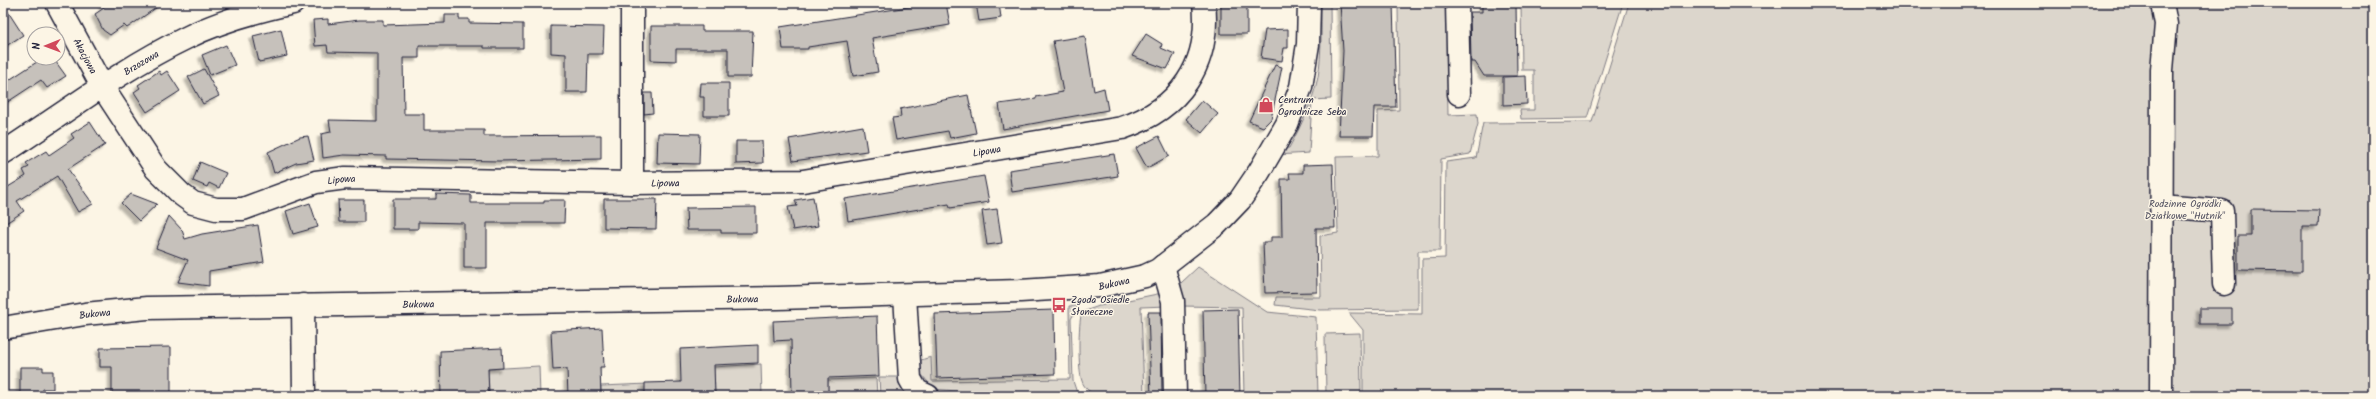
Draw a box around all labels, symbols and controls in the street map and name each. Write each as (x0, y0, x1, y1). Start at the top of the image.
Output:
north arrow (26, 26, 66, 66)
street label: Akacjowa (68, 36, 101, 77)
text: N (28, 42, 46, 50)
street label: Brzozowa (120, 46, 162, 80)
place label: Centrum Ogrodnicze Seba (1278, 92, 1347, 120)
shop icon: Centrum Ogrodnicze Seba (1257, 96, 1275, 114)
street label: Lipowa (971, 141, 1003, 162)
street label: Lipowa (326, 171, 356, 189)
street label: Lipowa (651, 175, 680, 192)
park label: Rodzinne Ogródki Działkowe "Hutnik" (2145, 196, 2226, 224)
street label: Bukowa (1097, 273, 1132, 295)
street label: Bukowa (726, 291, 759, 308)
place label: Zgoda Osiedle Słoneczne (1071, 292, 1130, 320)
street label: Bukowa (402, 296, 435, 313)
bus stop icon: Zgoda Osiedle Słoneczne (1050, 296, 1068, 314)
street label: Bukowa (78, 305, 112, 324)

